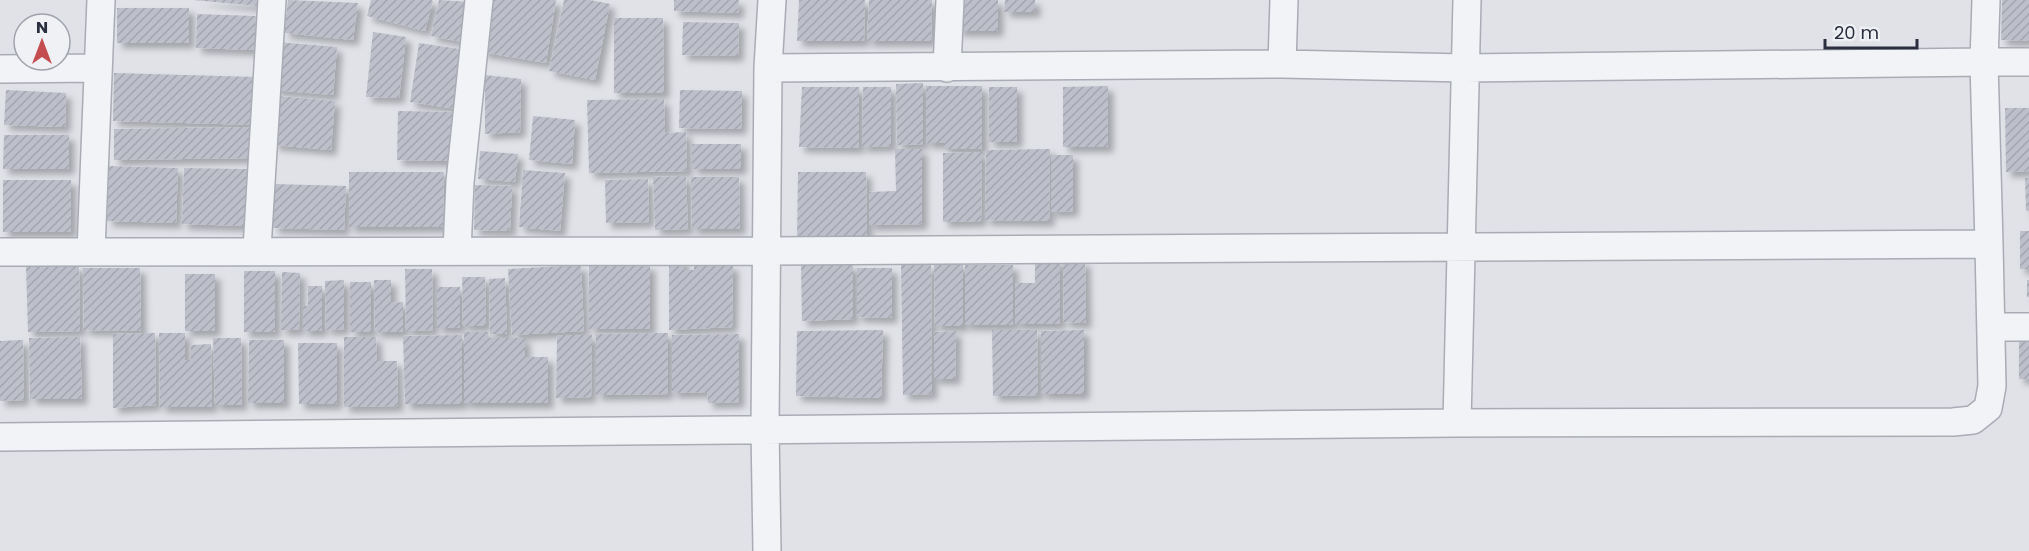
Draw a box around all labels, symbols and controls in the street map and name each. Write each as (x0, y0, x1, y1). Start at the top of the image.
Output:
north arrow (12, 12, 72, 72)
scale bar (1825, 12, 1916, 50)
text: N (36, 16, 48, 39)
text: 20 m (1834, 20, 1879, 45)

